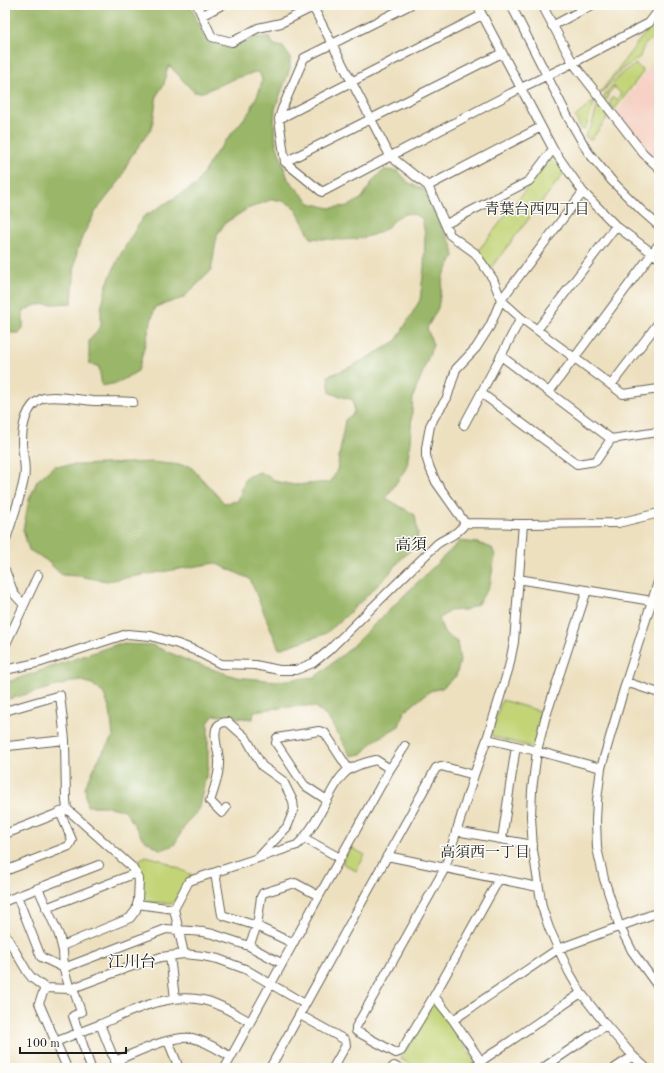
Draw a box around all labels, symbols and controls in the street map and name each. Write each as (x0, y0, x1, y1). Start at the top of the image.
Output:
district label: 青葉台西四丁目 (484, 201, 590, 218)
district label: 高須 (395, 536, 427, 554)
district label: 高須西一丁目 (440, 844, 530, 861)
district label: 江川台 (108, 953, 156, 971)
scale bar (20, 1029, 126, 1055)
text: 100 m (26, 1038, 60, 1050)

